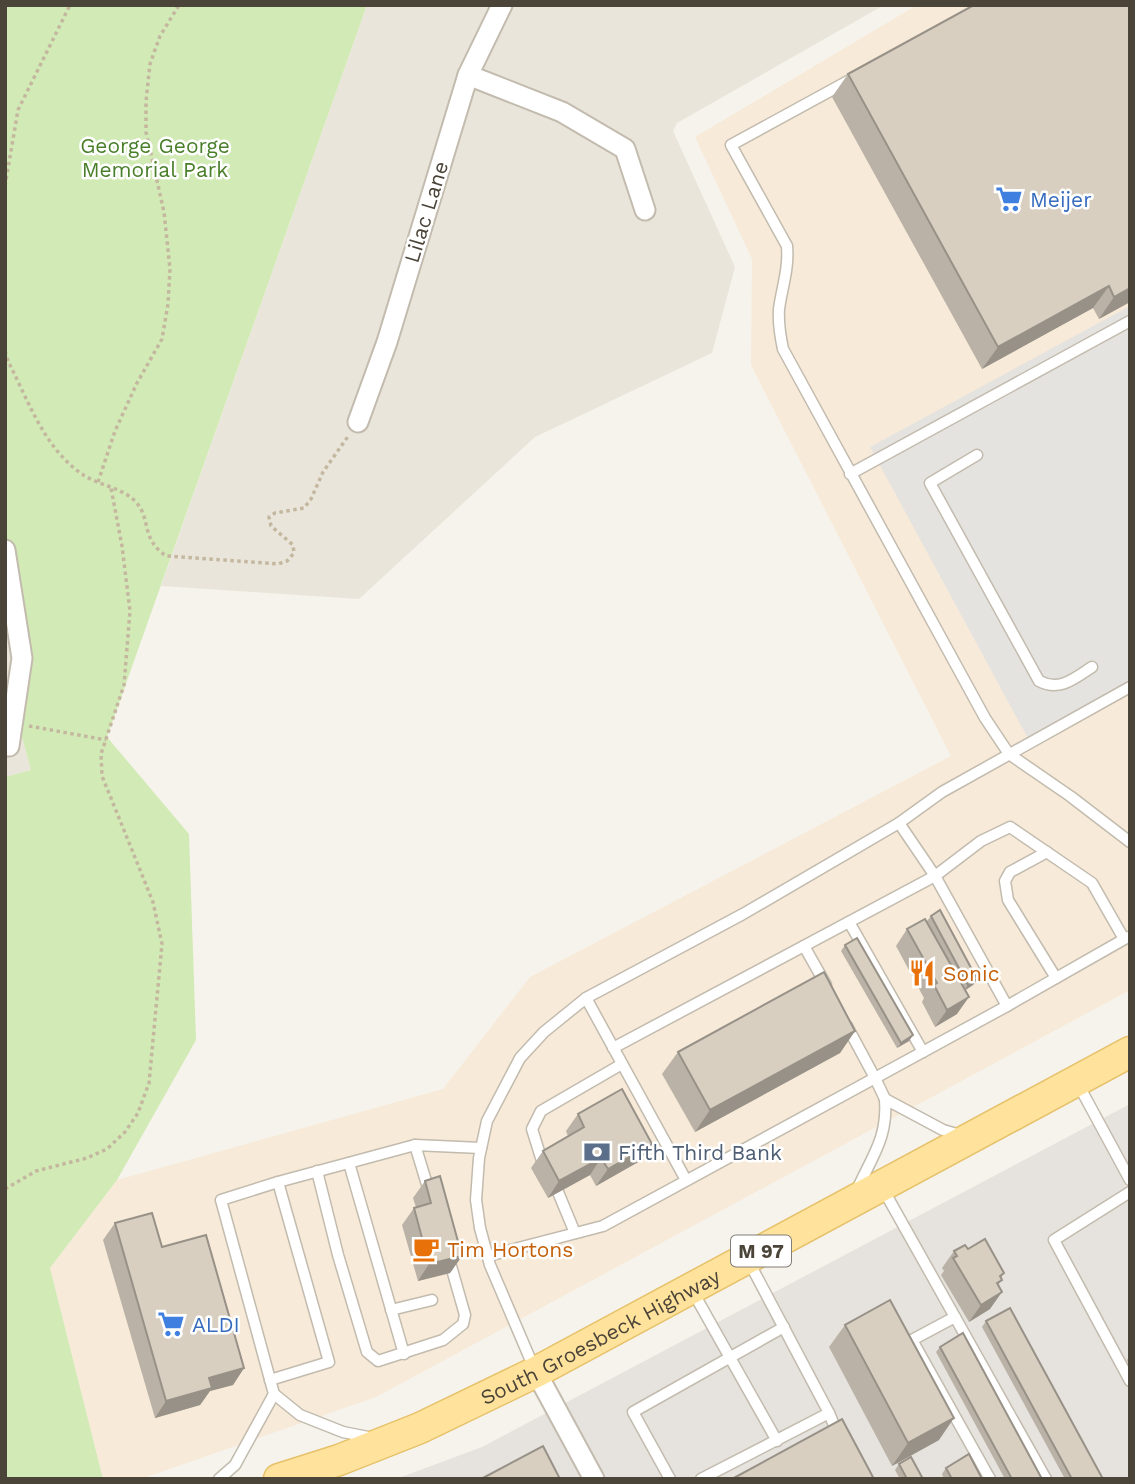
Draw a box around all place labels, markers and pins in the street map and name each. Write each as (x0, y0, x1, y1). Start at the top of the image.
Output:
supermarket icon: Meijer (994, 184, 1024, 214)
place label: Meijer (1030, 187, 1092, 212)
restaurant icon: Sonic (907, 958, 937, 988)
place label: Sonic (943, 961, 999, 986)
bank icon: Fifth Third Bank (582, 1137, 612, 1167)
place label: Fifth Third Bank (618, 1140, 782, 1165)
cafe icon: Tim Hortons (411, 1234, 441, 1264)
place label: Tim Hortons (447, 1237, 573, 1262)
supermarket icon: ALDI (156, 1309, 186, 1339)
place label: ALDI (192, 1312, 240, 1337)

